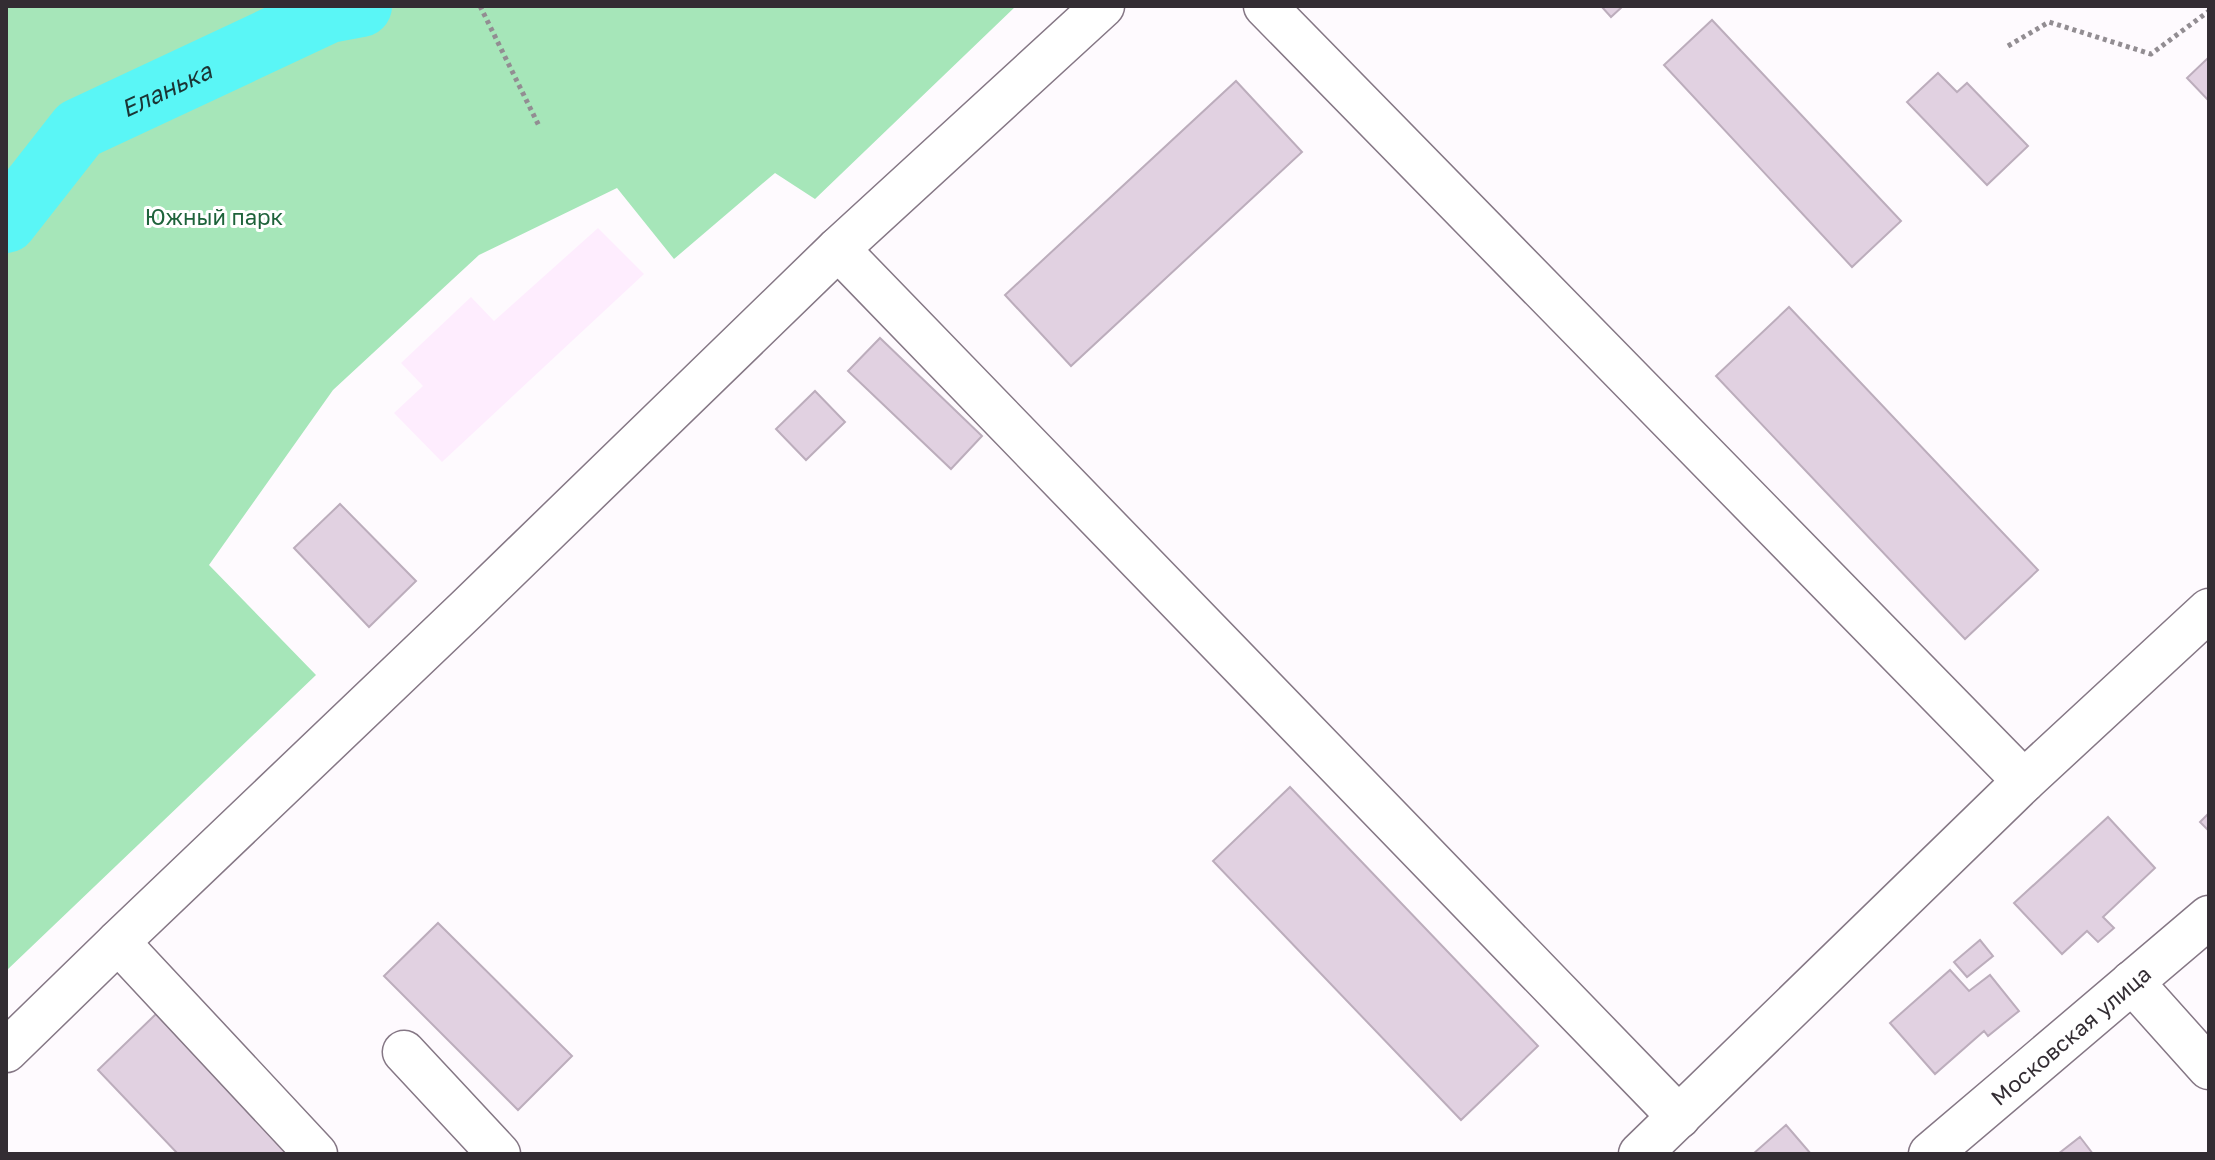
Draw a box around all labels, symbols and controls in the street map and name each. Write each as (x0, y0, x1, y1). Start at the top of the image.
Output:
water label: Еланька (116, 54, 217, 122)
park label: Южный парк (145, 203, 284, 230)
street label: Московская улица (1985, 959, 2156, 1110)

